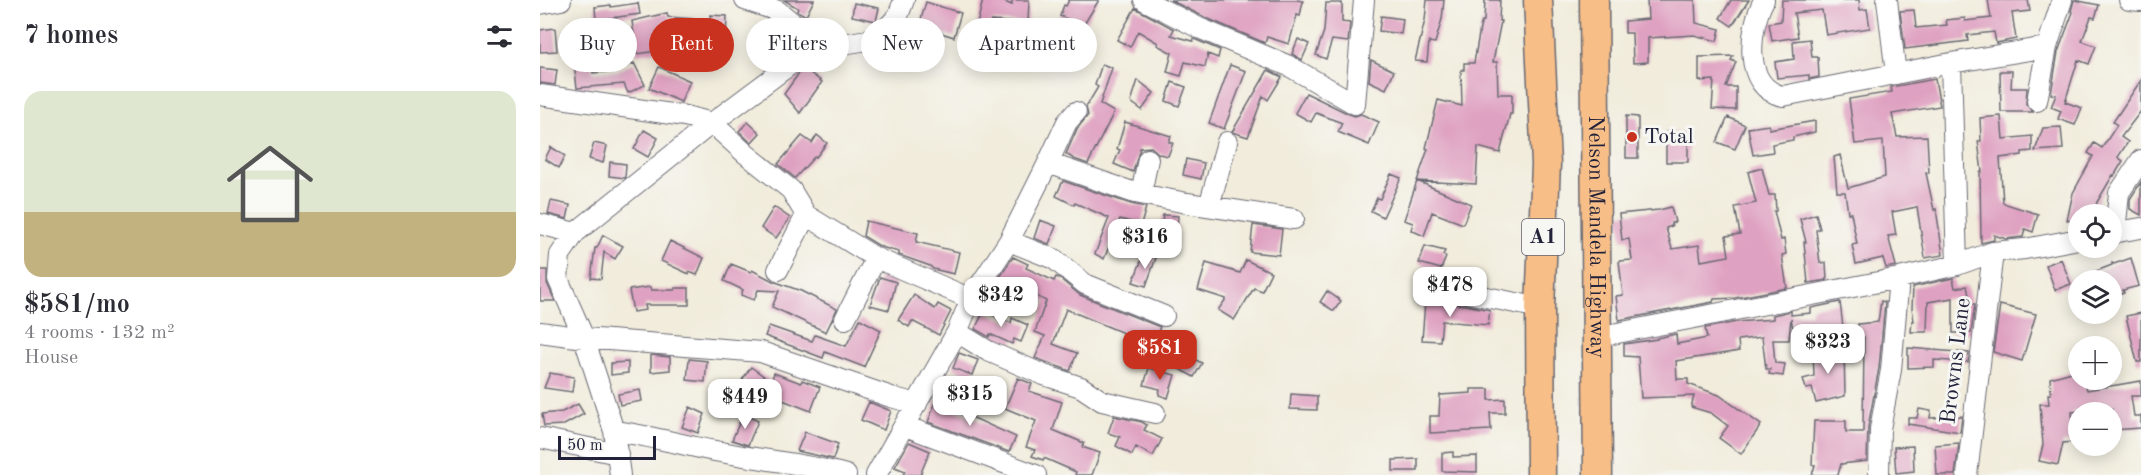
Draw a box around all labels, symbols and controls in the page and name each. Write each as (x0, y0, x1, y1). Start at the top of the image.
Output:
chip: Buy (558, 18, 637, 72)
chip: Rent (649, 18, 734, 72)
chip: Filters (746, 18, 849, 72)
chip: New (861, 18, 945, 72)
chip: Apartment (957, 18, 1097, 72)
icon: filters (483, 20, 516, 53)
text: 7 homes (24, 23, 118, 49)
street label: Nelson Mandela Highway (1584, 115, 1608, 359)
place label: Total (1644, 126, 1694, 148)
icon: home (216, 130, 324, 238)
marker: Total (1625, 130, 1639, 144)
map controls (2068, 204, 2122, 456)
button: locate (2068, 204, 2122, 258)
pin: $316 (1109, 219, 1181, 270)
road number: A1 (1522, 219, 1564, 255)
text: $316 (1122, 228, 1168, 248)
pin: $478 (1414, 267, 1486, 318)
button: layers (2068, 270, 2122, 324)
text: $478 (1427, 276, 1473, 296)
pin: $342 (965, 277, 1037, 328)
text: $342 (978, 286, 1024, 306)
text: $581/mo (24, 292, 130, 318)
street label: Browns Lane (1937, 297, 1975, 425)
text: 4 rooms · 132 m² (24, 323, 174, 343)
pin: $323 (1792, 324, 1864, 375)
pin: $581 (1124, 330, 1196, 381)
text: $323 (1805, 333, 1851, 353)
button: + (2068, 336, 2122, 390)
text: $581 (1137, 339, 1183, 359)
text: House (24, 348, 78, 368)
pin: $315 (934, 376, 1006, 427)
pin: $449 (709, 379, 781, 430)
text: $315 (947, 385, 993, 405)
text: $449 (722, 388, 768, 408)
button: − (2068, 402, 2122, 456)
scale bar (558, 433, 656, 460)
text: 50 m (567, 438, 603, 454)

